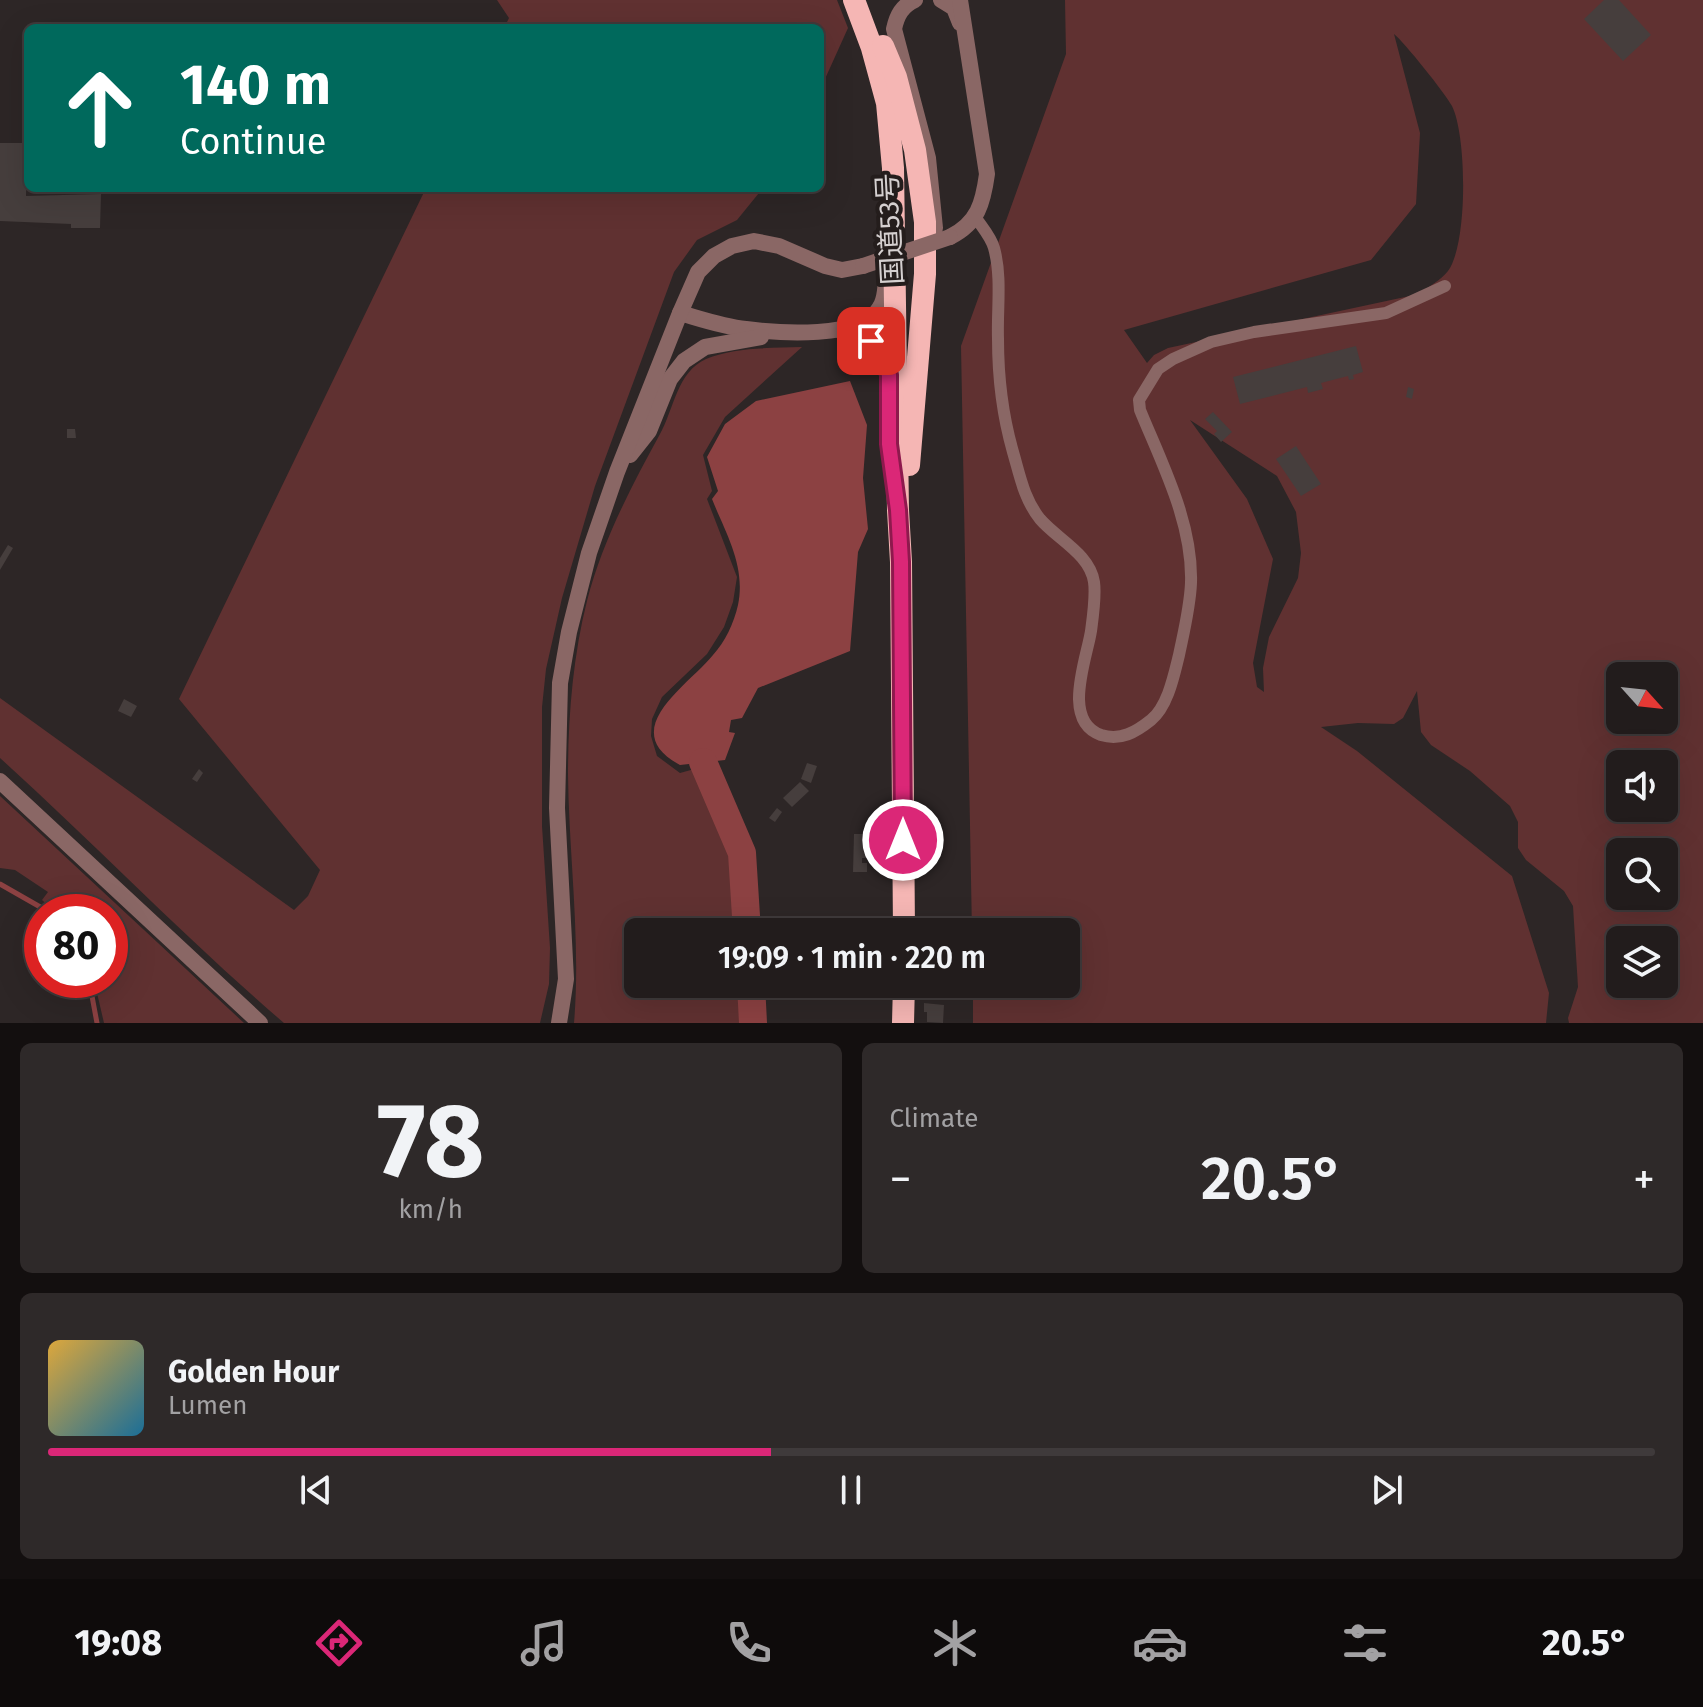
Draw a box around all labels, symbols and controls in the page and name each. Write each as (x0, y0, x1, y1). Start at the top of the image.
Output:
text: 140 m (180, 52, 331, 119)
icon: ahead (48, 56, 152, 160)
text: Continue (180, 120, 326, 164)
street label: 国道53号 (871, 172, 909, 286)
pin (837, 307, 905, 375)
icon: arrive (849, 319, 893, 363)
north arrow (1606, 662, 1678, 734)
map controls (1606, 662, 1678, 998)
button: sound (1606, 750, 1678, 822)
position arrow (861, 798, 945, 882)
button: search (1606, 838, 1678, 910)
speed limit sign: 80 (24, 894, 128, 998)
button: layers (1606, 926, 1678, 998)
text: 19:09 · 1 min · 220 m (718, 940, 986, 976)
text: 78 (377, 1079, 484, 1204)
text: Climate (890, 1103, 978, 1134)
text: 20.5° (1201, 1143, 1344, 1215)
text: − (890, 1153, 912, 1206)
text: + (1633, 1153, 1655, 1206)
text: km/h (399, 1194, 463, 1225)
text: Golden Hour (168, 1354, 339, 1390)
text: Lumen (168, 1390, 247, 1421)
icon: previous (294, 1468, 338, 1512)
icon: pause (829, 1468, 873, 1512)
icon: next (1365, 1468, 1409, 1512)
icon: directions (311, 1615, 367, 1671)
icon: music (516, 1615, 572, 1671)
icon: phone (721, 1615, 777, 1671)
icon: climate (927, 1615, 983, 1671)
icon: car (1132, 1615, 1188, 1671)
icon: filters (1337, 1615, 1393, 1671)
text: 19:08 (75, 1621, 162, 1665)
text: 20.5° (1542, 1621, 1628, 1665)

